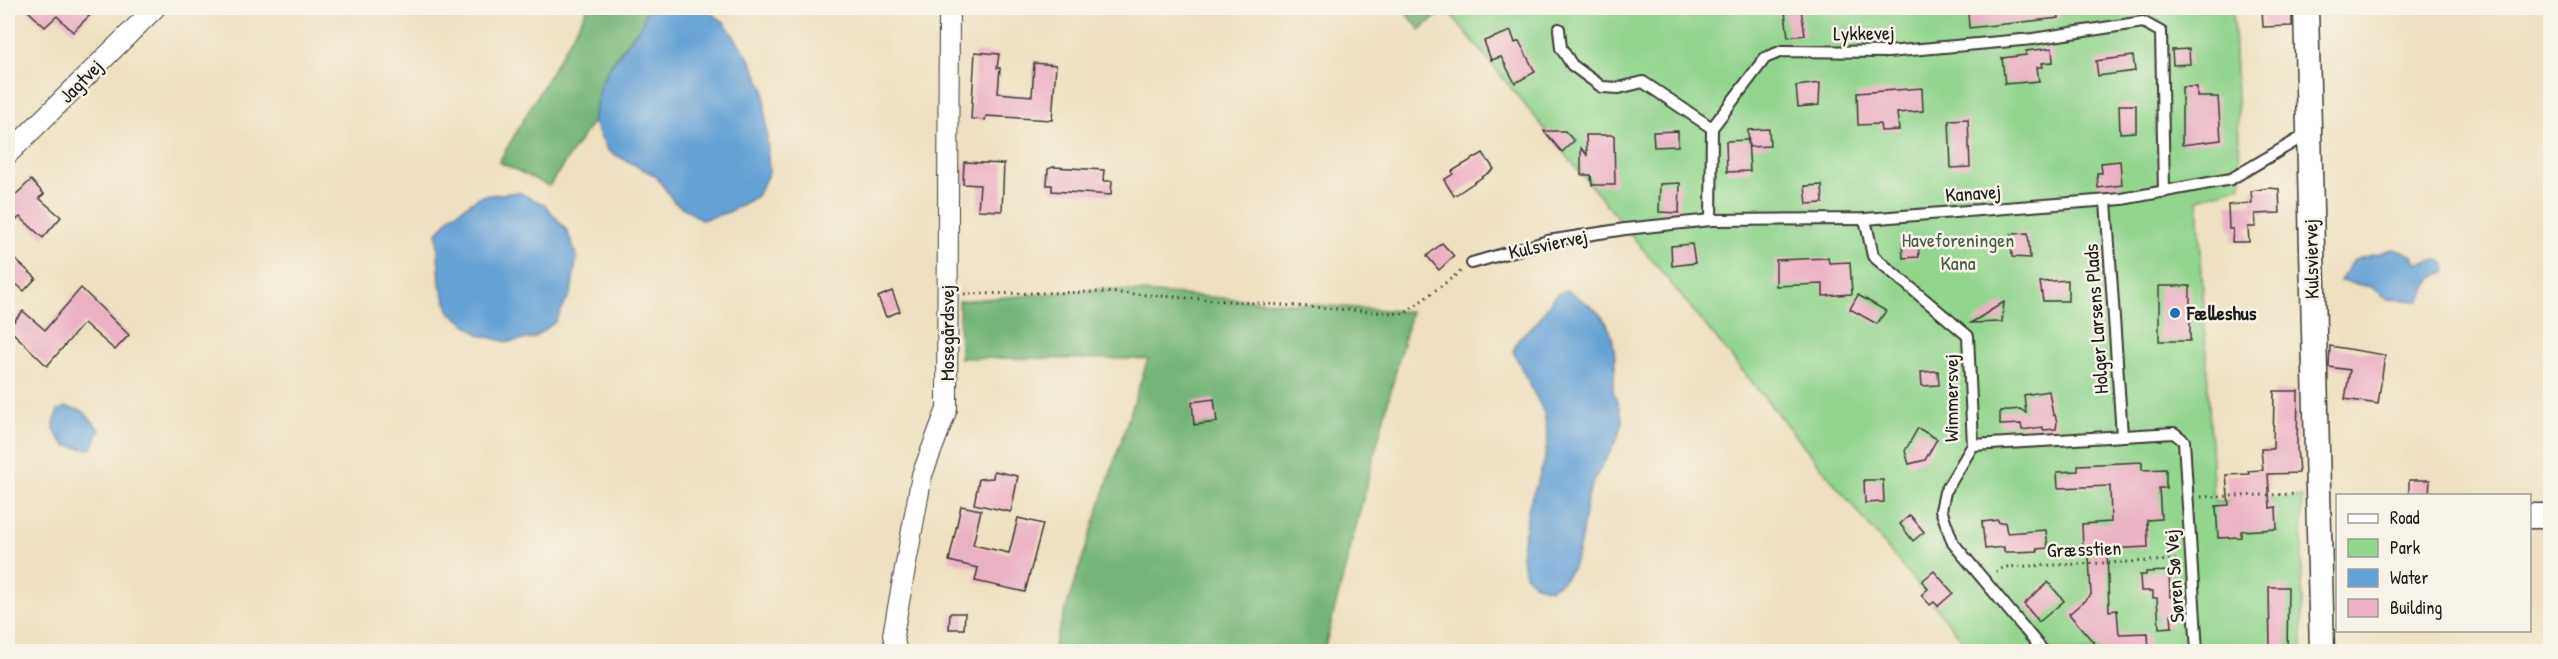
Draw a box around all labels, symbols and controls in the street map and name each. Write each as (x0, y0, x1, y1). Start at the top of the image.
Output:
street label: Lykkevej (1833, 18, 1895, 47)
street label: Jagtvej (53, 53, 108, 108)
street label: Kanavej (1944, 177, 2002, 208)
street label: Kulsviervej (2296, 219, 2325, 299)
street label: Kulsviervej (1506, 222, 1590, 265)
park label: Haveforeningen Kana (1902, 226, 2014, 276)
street label: Holger Larsens Plads (2077, 243, 2114, 395)
street label: Mosegårdsvej (933, 285, 960, 381)
place label: Fælleshus (2186, 299, 2257, 326)
marker: Fælleshus (2168, 306, 2182, 320)
street label: Wimmersvej (1937, 354, 1964, 442)
legend (2336, 494, 2531, 632)
text: Road (2390, 505, 2420, 530)
street label: Søren Sø Vej (2157, 529, 2190, 623)
street label: Græsstien (2046, 534, 2122, 563)
text: Park (2390, 535, 2421, 560)
text: Water (2390, 565, 2428, 590)
text: Building (2390, 595, 2442, 620)

